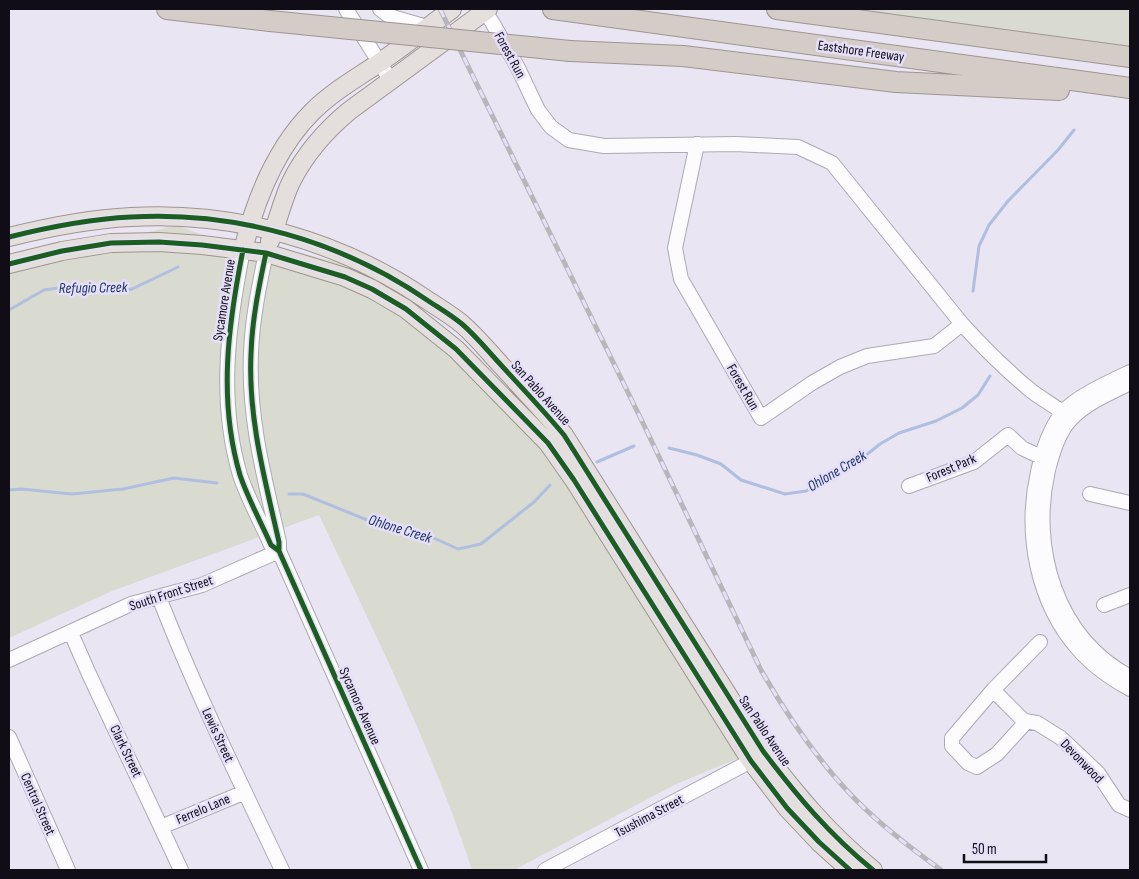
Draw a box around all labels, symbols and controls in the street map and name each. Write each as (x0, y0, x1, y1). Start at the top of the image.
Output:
street label: Forest Run (490, 29, 530, 81)
street label: Eastshore Freeway (817, 37, 906, 66)
street label: Sycamore Avenue (209, 258, 239, 342)
water label: Refugio Creek (59, 278, 128, 298)
street label: San Pablo Avenue (507, 357, 575, 429)
street label: Forest Run (723, 361, 763, 413)
water label: Ohlone Creek (804, 446, 870, 496)
street label: Forest Park (924, 450, 979, 486)
water label: Ohlone Creek (366, 510, 434, 548)
street label: South Front Street (127, 571, 215, 615)
street label: Sycamore Avenue (335, 665, 385, 747)
street label: San Pablo Avenue (735, 693, 795, 769)
street label: Lewis Street (198, 705, 238, 765)
street label: Clark Street (106, 722, 146, 780)
street label: Devonwood (1057, 735, 1107, 787)
street label: Central Street (17, 770, 59, 838)
street label: Ferrelo Lane (173, 790, 233, 828)
street label: Tsushima Street (612, 791, 686, 841)
scale bar (964, 832, 1046, 864)
text: 50 m (972, 840, 997, 859)

